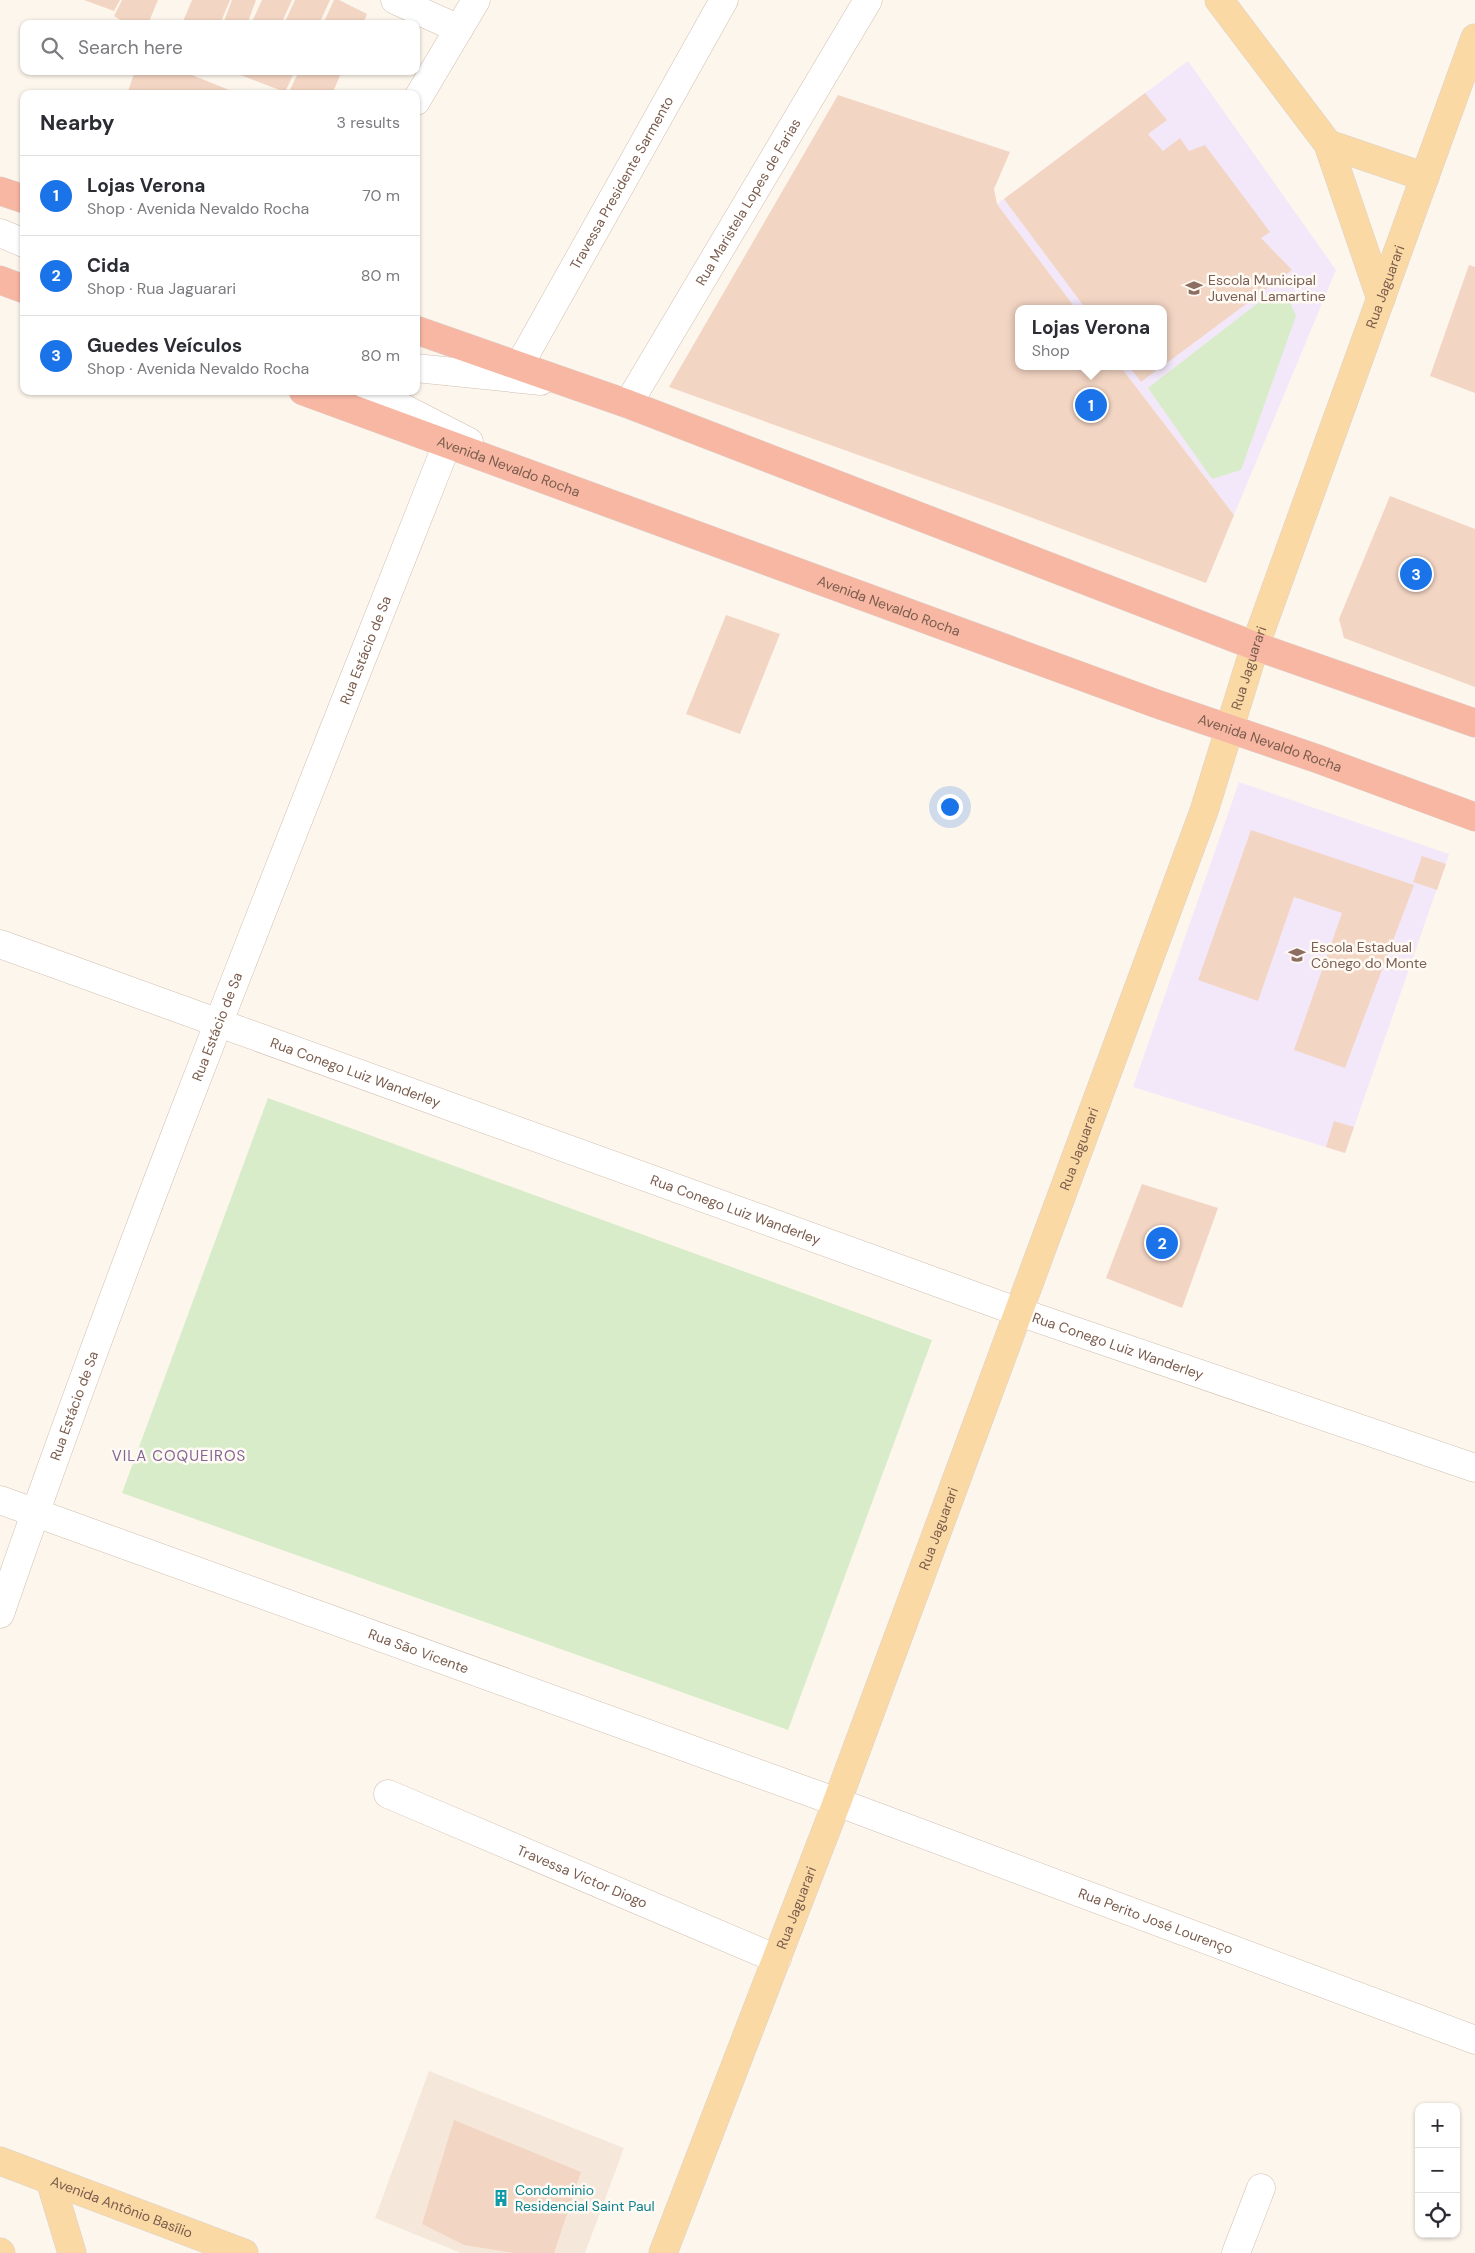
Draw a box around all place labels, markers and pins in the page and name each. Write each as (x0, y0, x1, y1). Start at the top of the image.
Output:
place label: Escola Municipal Juvenal Lamartine (1208, 271, 1326, 305)
school or university icon: Escola Municipal Juvenal Lamartine (1184, 278, 1204, 298)
pin: 1 (1075, 386, 1107, 424)
pin: 3 (1400, 555, 1432, 593)
place label: Escola Estadual Cônego do Monte (1311, 938, 1427, 972)
school or university icon: Escola Estadual Cônego do Monte (1287, 945, 1307, 965)
pin: 2 (1146, 1224, 1178, 1262)
place label: Condominio Residencial Saint Paul (515, 2181, 655, 2215)
building icon: Condominio Residencial Saint Paul (491, 2188, 511, 2208)

